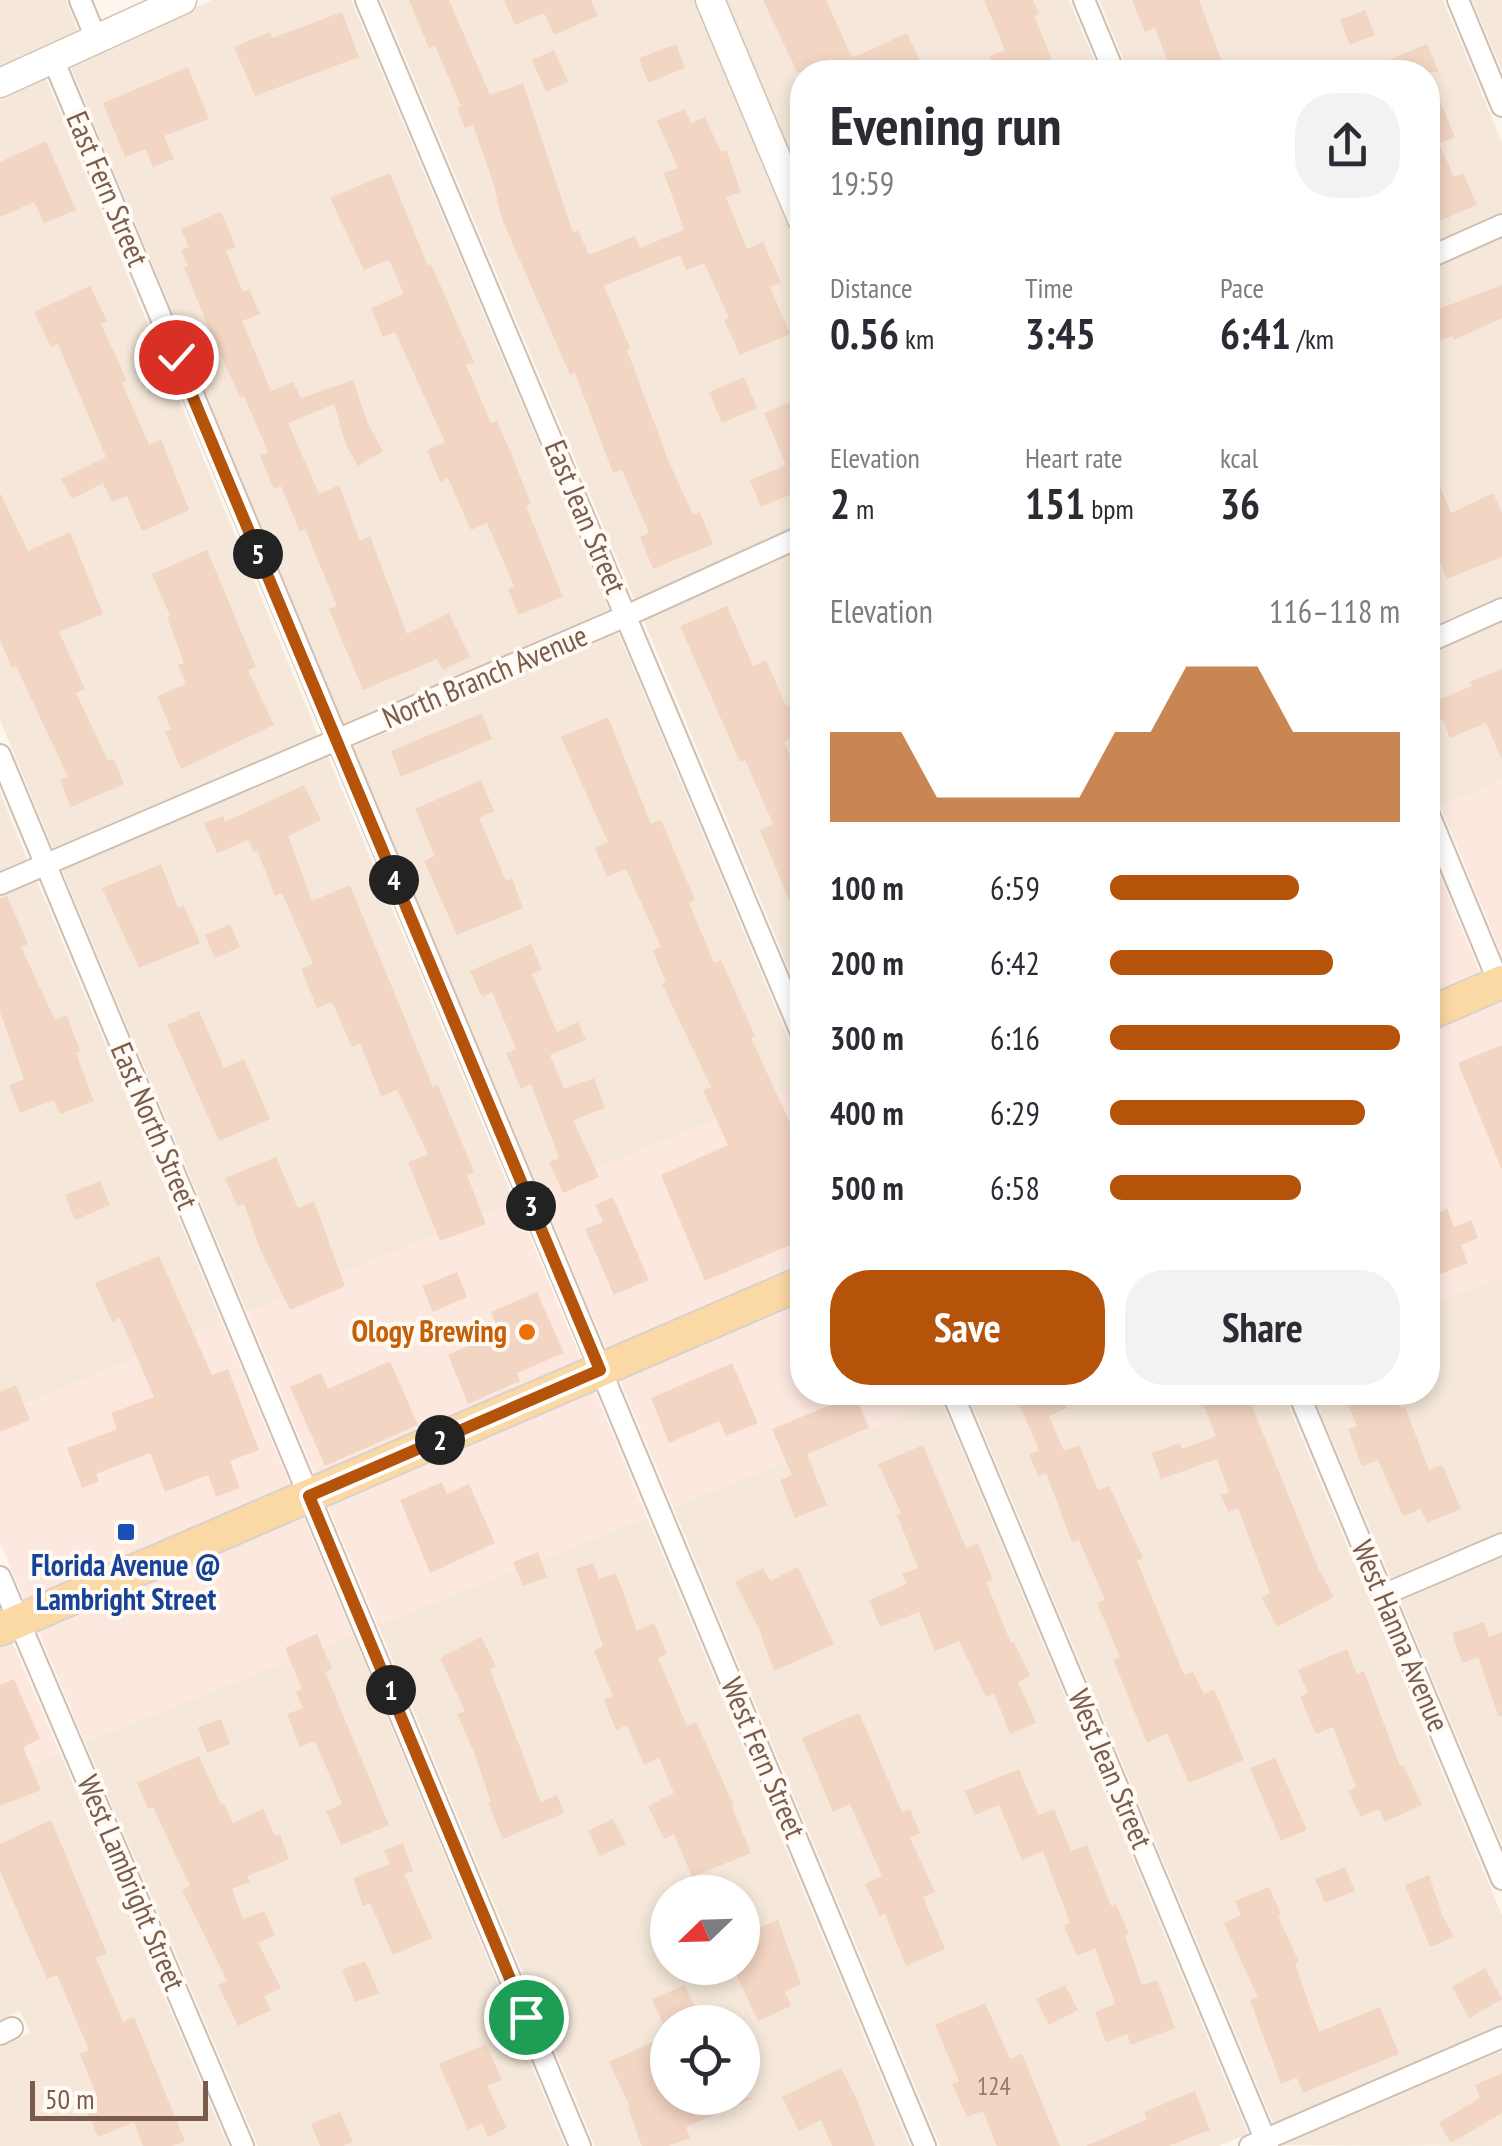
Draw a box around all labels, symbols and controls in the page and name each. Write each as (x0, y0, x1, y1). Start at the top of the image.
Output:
text: Evening run (830, 89, 1062, 160)
button: share (1295, 93, 1400, 198)
street label: East Fern Street (58, 105, 159, 272)
text: 19:59 (830, 162, 894, 204)
text: Distance (830, 269, 913, 306)
text: Time (1025, 269, 1073, 306)
text: Pace (1220, 269, 1264, 306)
text: 0.56 (830, 306, 899, 361)
text: 3:45 (1025, 306, 1096, 361)
text: 6:41 (1220, 306, 1291, 361)
pin (134, 315, 219, 400)
text: km (899, 320, 934, 357)
text: /km (1291, 320, 1334, 357)
icon: check (149, 330, 204, 385)
street label: East Jean Street (537, 434, 636, 600)
text: Elevation (830, 439, 920, 476)
text: Heart rate (1025, 439, 1123, 476)
text: kcal (1220, 439, 1258, 476)
text: 2 (830, 476, 850, 531)
text: 151 (1025, 476, 1085, 531)
text: 36 (1220, 476, 1260, 531)
text: m (850, 490, 874, 527)
text: bpm (1085, 490, 1134, 527)
pin: 5 (233, 529, 283, 579)
text: 5 (251, 535, 265, 572)
text: Elevation (830, 590, 933, 632)
text: 116–118 m (1269, 590, 1400, 632)
street label: North Branch Avenue (376, 615, 593, 736)
pin: 4 (369, 855, 419, 905)
text: 4 (387, 861, 401, 898)
text: 100 m (830, 867, 904, 909)
text: 6:59 (990, 867, 1040, 909)
text: 200 m (830, 942, 904, 984)
text: 6:42 (990, 942, 1040, 984)
text: 300 m (830, 1017, 904, 1059)
text: 6:16 (990, 1017, 1040, 1059)
street label: East North Street (103, 1036, 208, 1215)
text: 400 m (830, 1092, 904, 1134)
text: 6:29 (990, 1092, 1040, 1134)
text: 500 m (830, 1167, 904, 1209)
text: 6:58 (990, 1167, 1040, 1209)
pin: 3 (506, 1181, 556, 1231)
text: 3 (524, 1187, 538, 1224)
button: Save (830, 1270, 1105, 1385)
button: Share (1125, 1270, 1400, 1385)
place label: Ology Brewing (352, 1311, 507, 1350)
marker: Ology Brewing (516, 1321, 538, 1343)
pin: 2 (415, 1415, 465, 1465)
text: 2 (433, 1421, 447, 1458)
marker: Florida Avenue @ Lambright Street (115, 1521, 137, 1543)
street label: West Hanna Avenue (1344, 1534, 1459, 1737)
place label: Florida Avenue @ Lambright Street (31, 1545, 221, 1618)
pin: 1 (366, 1665, 416, 1715)
text: 1 (384, 1671, 398, 1708)
street label: West Fern Street (713, 1671, 816, 1844)
street label: West Jean Street (1060, 1683, 1163, 1855)
street label: West Lambright Street (69, 1769, 196, 1997)
north arrow (650, 1875, 760, 1985)
map controls (650, 1875, 760, 2115)
pin (484, 1975, 569, 2060)
icon: arrive (499, 1990, 554, 2045)
button: locate (650, 2005, 760, 2115)
house number: 124 (977, 2070, 1011, 2102)
scale bar (30, 2076, 208, 2120)
text: 50 m (45, 2080, 94, 2117)

